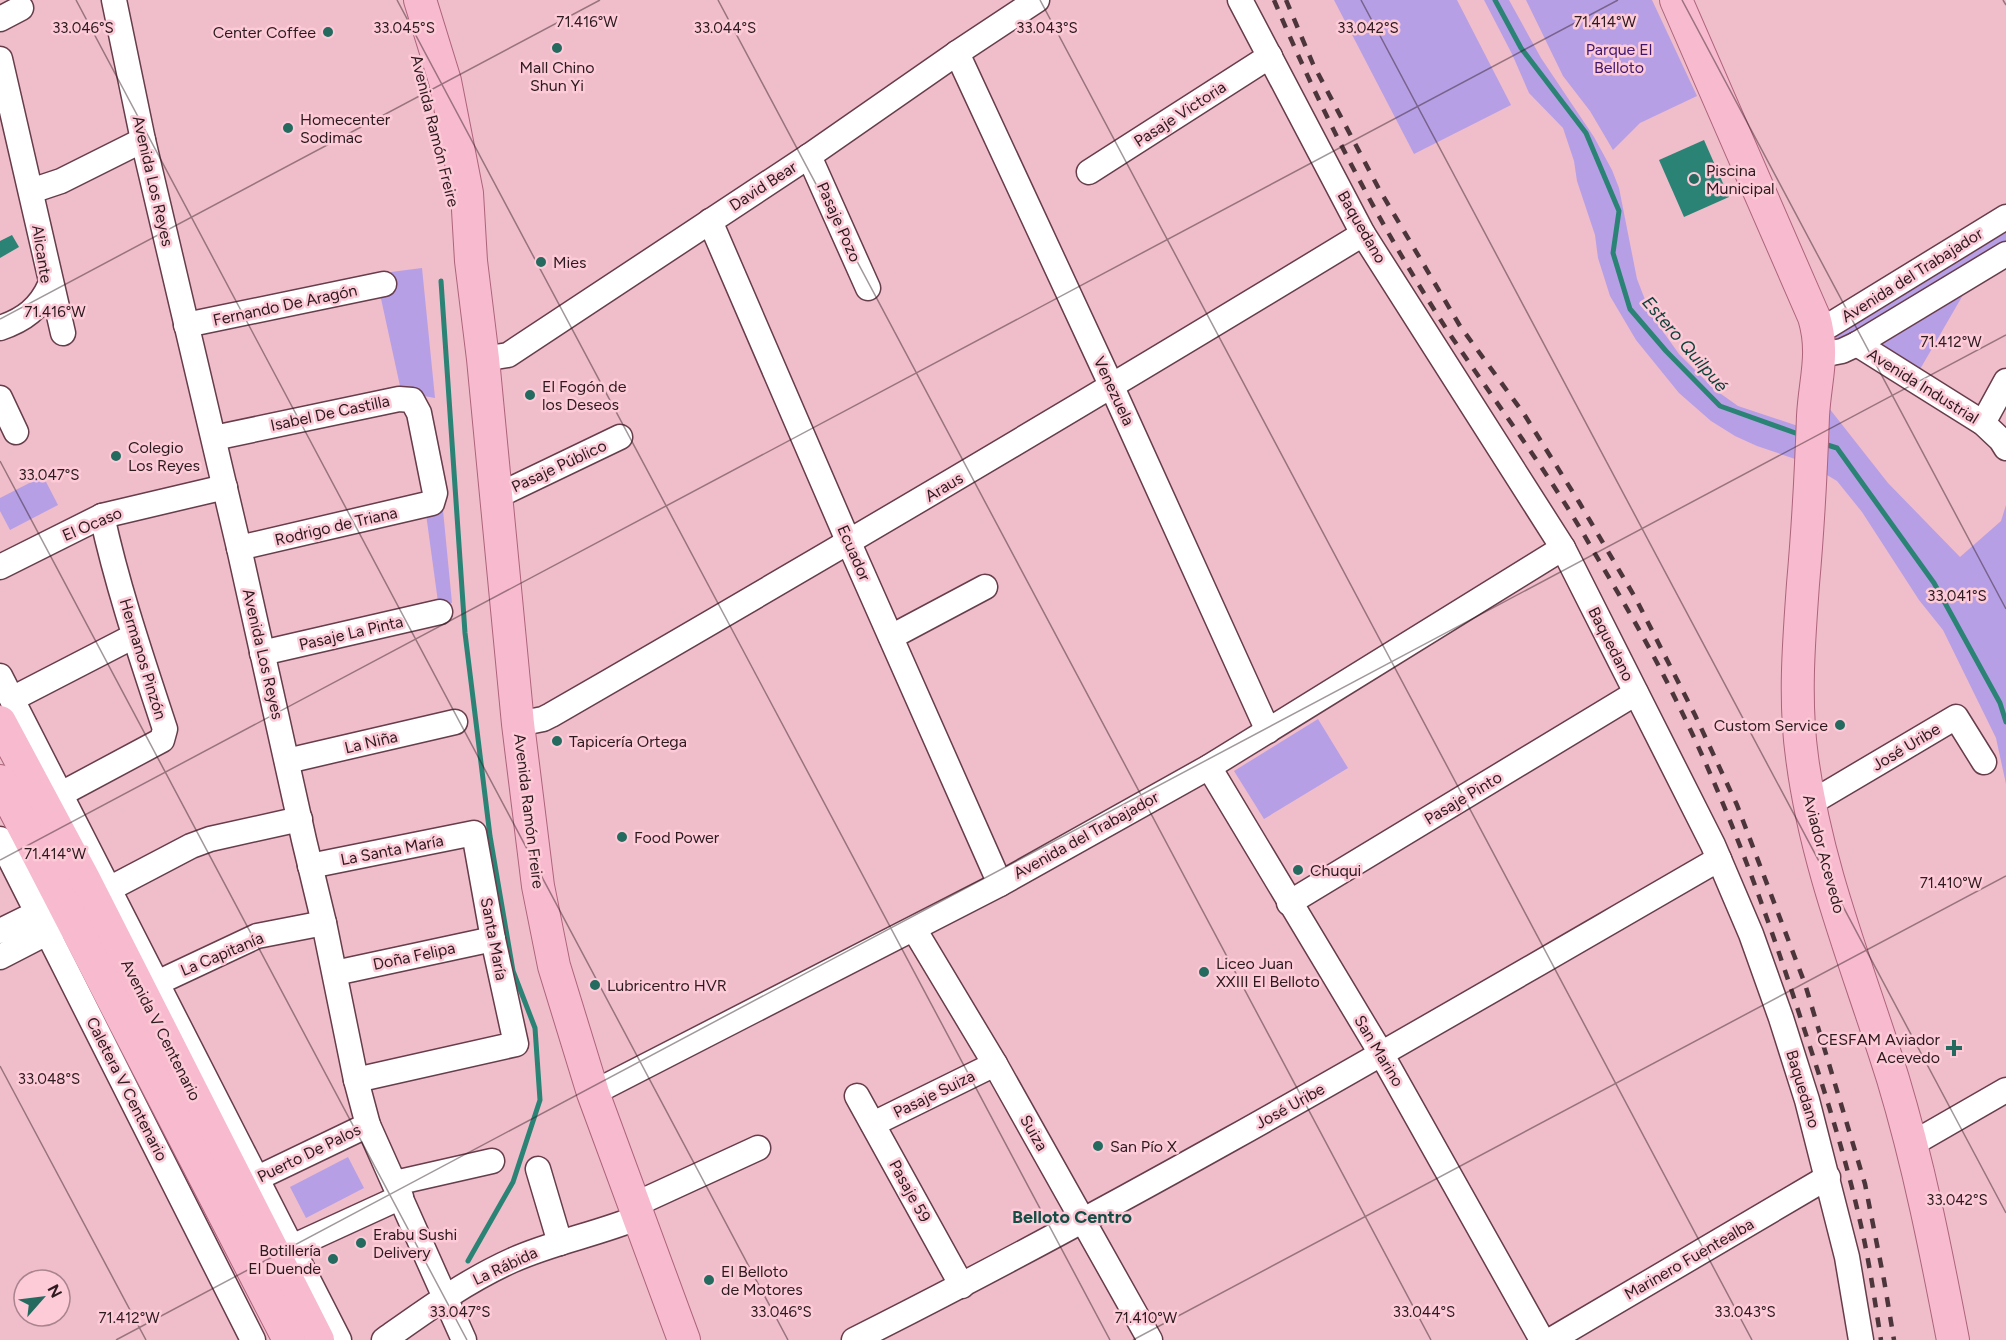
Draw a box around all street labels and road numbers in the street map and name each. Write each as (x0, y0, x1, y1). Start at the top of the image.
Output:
street label: Avenida Ramón Freire (407, 53, 463, 209)
street label: Pasaje Victoria (1130, 77, 1230, 151)
street label: Avenida Los Reyes (129, 114, 177, 248)
street label: David Bear (726, 157, 801, 215)
street label: Pasaje Pozo (813, 179, 865, 265)
street label: Baquedano (1334, 187, 1390, 267)
street label: Avenida del Trabajador (1838, 223, 1987, 326)
street label: Alicante (28, 224, 56, 285)
street label: Fernando De Aragón (211, 280, 359, 330)
street label: Avenida Industrial (1864, 344, 1982, 428)
street label: Venezuela (1090, 353, 1138, 429)
street label: Isabel De Castilla (269, 391, 391, 435)
street label: Pasaje Público (509, 436, 609, 496)
street label: Araus (922, 468, 966, 506)
street label: El Ocaso (59, 503, 125, 545)
street label: Rodrigo de Triana (273, 503, 399, 549)
street label: Ecuador (833, 522, 875, 584)
street label: Avenida Los Reyes (239, 587, 287, 721)
street label: Hermanos Pinzón (116, 596, 170, 722)
street label: Baquedano (1584, 604, 1638, 684)
street label: Pasaje La Pinta (297, 612, 405, 654)
street label: José Uribe (1868, 719, 1944, 775)
street label: La Niña (343, 727, 399, 757)
street label: Avenida Ramón Freire (510, 732, 548, 890)
street label: Pasaje Pinto (1421, 767, 1505, 829)
street label: Avenida del Trabajador (1010, 787, 1162, 883)
street label: Aviador Acevedo (1799, 792, 1849, 916)
street label: La Santa María (339, 831, 445, 869)
street label: Santa María (477, 896, 511, 982)
street label: La Capitanía (178, 928, 266, 980)
street label: Doña Felipa (371, 938, 457, 974)
street label: Avenida V Centenario (117, 956, 205, 1104)
street label: San Marino (1350, 1012, 1408, 1090)
street label: Caletera V Centenario (83, 1014, 171, 1164)
street label: Baquedano (1782, 1048, 1824, 1130)
street label: Pasaje Suiza (890, 1066, 978, 1122)
street label: José Uribe (1252, 1079, 1328, 1133)
street label: Suiza (1016, 1112, 1052, 1154)
street label: Puerto De Palos (254, 1120, 364, 1186)
street label: Pasaje 59 (885, 1157, 935, 1225)
street label: Marinero Fuentealba (1621, 1214, 1757, 1304)
street label: La Rábida (470, 1243, 540, 1289)

